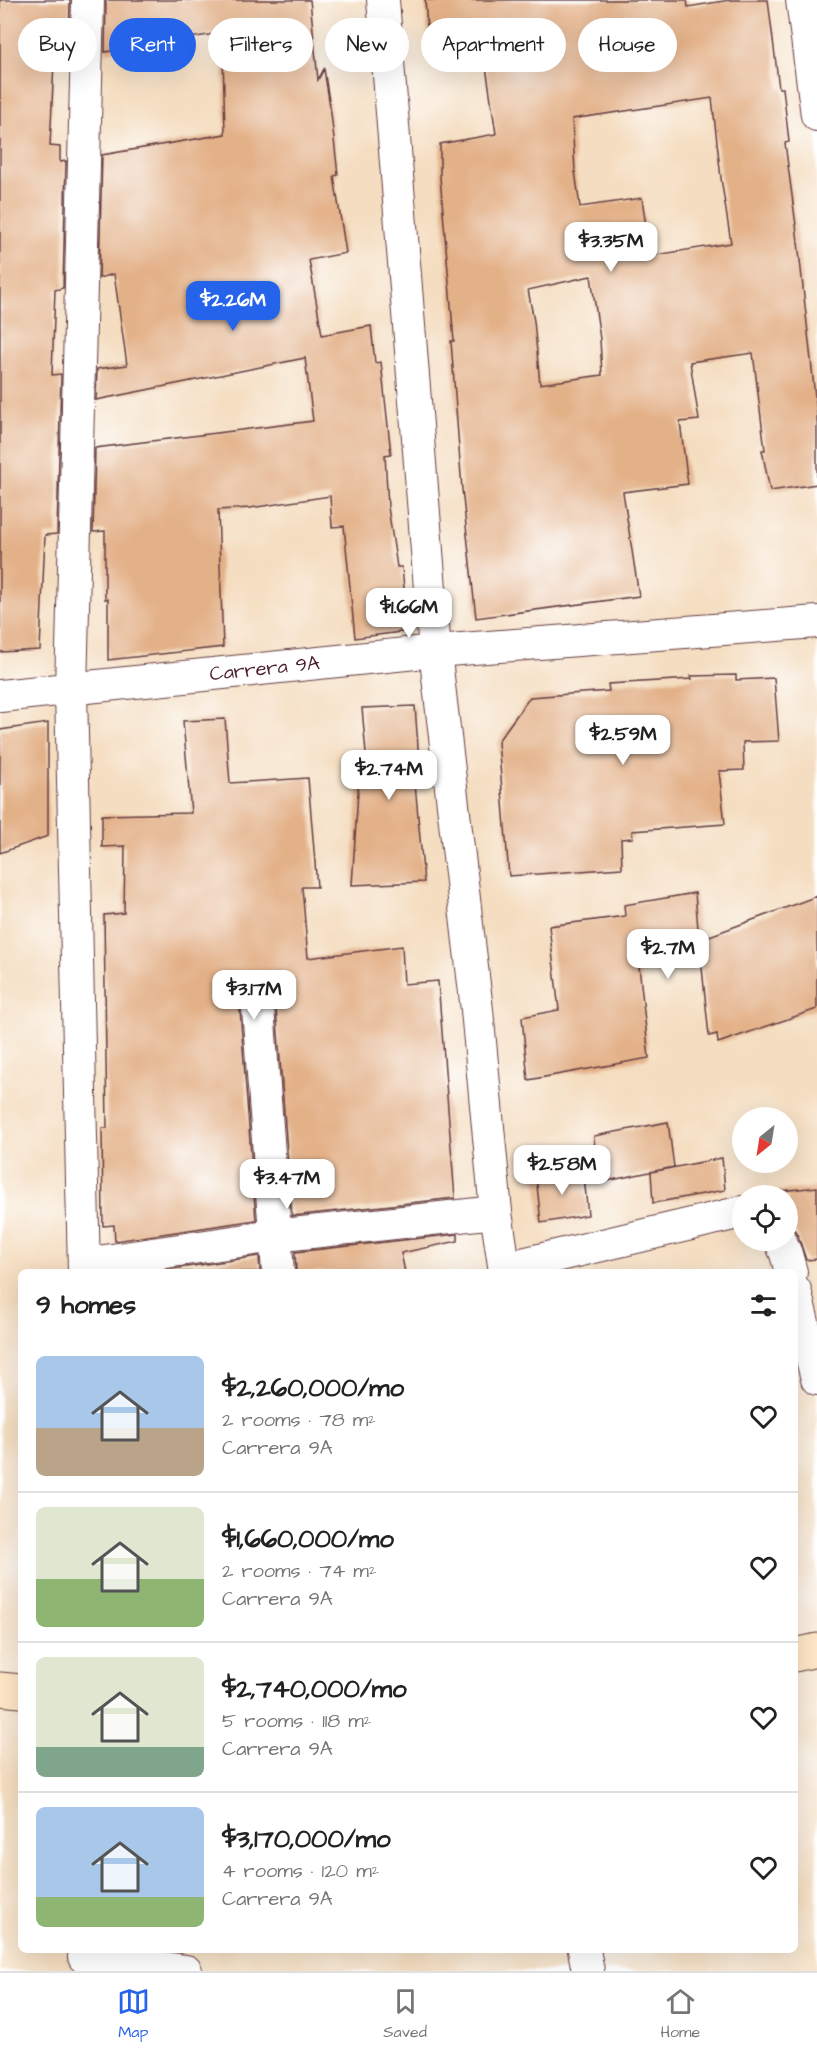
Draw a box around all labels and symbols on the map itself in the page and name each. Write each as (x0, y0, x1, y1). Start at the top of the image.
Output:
pin: $3.35M (562, 222, 660, 273)
pin: $2.26M (184, 281, 282, 332)
pin: $1.66M (360, 588, 458, 639)
street label: Carrera 9A (208, 649, 321, 688)
pin: $2.59M (574, 715, 672, 766)
pin: $2.74M (340, 750, 438, 801)
pin: $2.7M (626, 929, 710, 980)
pin: $3.17M (205, 970, 303, 1021)
north arrow (732, 1107, 798, 1173)
pin: $2.58M (513, 1145, 611, 1196)
pin: $3.47M (238, 1159, 336, 1210)

